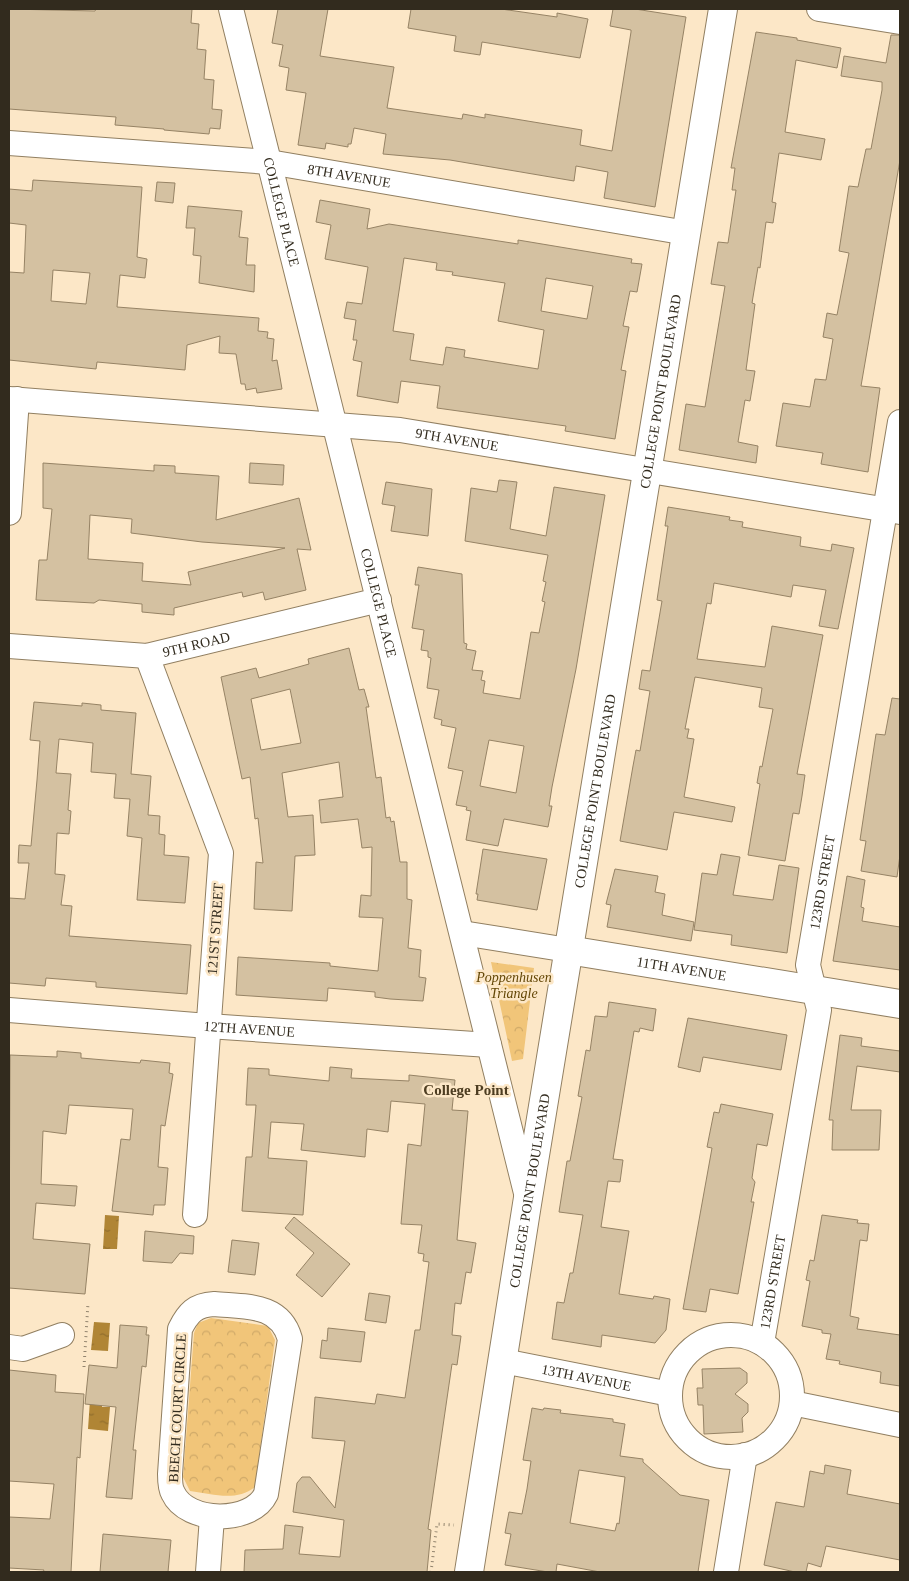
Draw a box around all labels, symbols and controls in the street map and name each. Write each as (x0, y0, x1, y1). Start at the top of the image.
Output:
street label: COLLEGE PLACE (260, 156, 302, 268)
street label: 8TH AVENUE (306, 162, 392, 191)
street label: COLLEGE POINT BOULEVARD (637, 293, 684, 490)
street label: 9TH AVENUE (414, 426, 500, 454)
street label: COLLEGE PLACE (358, 547, 399, 659)
street label: 9TH ROAD (161, 629, 232, 660)
street label: COLLEGE POINT BOULEVARD (572, 693, 619, 889)
street label: 123RD STREET (807, 834, 838, 931)
street label: 121ST STREET (205, 882, 226, 975)
street label: 11TH AVENUE (635, 954, 727, 984)
park label: Poppenhusen Triangle (475, 970, 552, 1001)
street label: 12TH AVENUE (203, 1019, 295, 1040)
district label: College Point (423, 1082, 509, 1098)
street label: COLLEGE POINT BOULEVARD (507, 1093, 553, 1289)
street label: 123RD STREET (758, 1233, 788, 1330)
street label: BEECH COURT CIRCLE (166, 1333, 189, 1483)
street label: 13TH AVENUE (540, 1362, 632, 1394)

